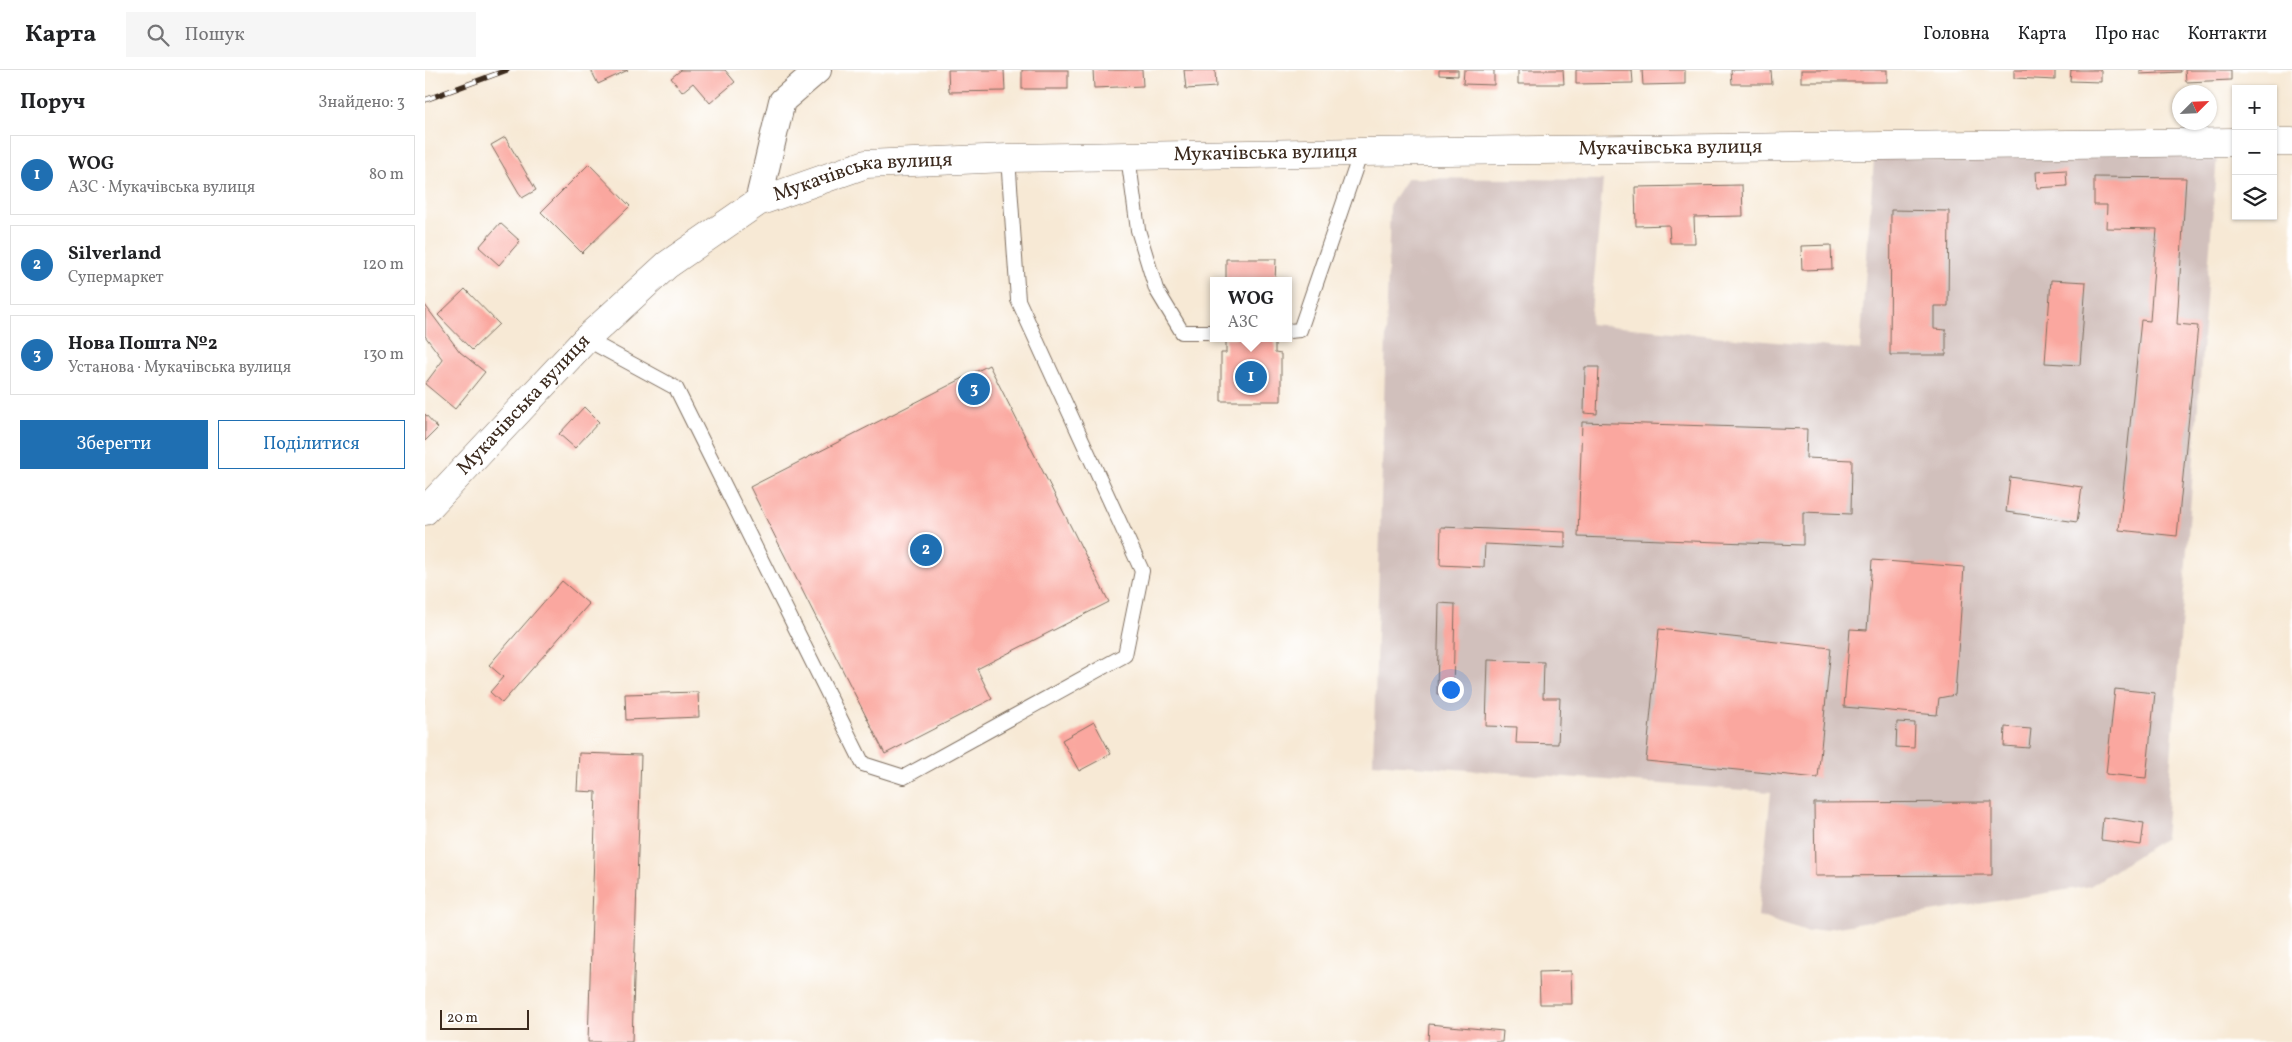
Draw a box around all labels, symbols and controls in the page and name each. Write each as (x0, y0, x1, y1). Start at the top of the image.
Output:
search box (126, 12, 476, 57)
text: Карта (25, 18, 96, 52)
icon: search (144, 21, 172, 49)
text: Пошук (184, 22, 245, 48)
text: Головна (1923, 22, 1990, 47)
text: Карта (2018, 22, 2067, 47)
text: Про нас (2095, 22, 2160, 47)
text: Контакти (2188, 22, 2267, 47)
north arrow (2172, 85, 2217, 130)
map controls (2232, 85, 2277, 220)
button: + (2232, 85, 2277, 130)
text: Поруч (20, 88, 85, 117)
text: Знайдено: 3 (318, 92, 405, 114)
button: − (2232, 130, 2277, 175)
street label: Мукачівська вулиця (1578, 133, 1762, 164)
street label: Мукачівська вулиця (1173, 138, 1358, 169)
street label: Мукачівська вулиця (769, 146, 953, 210)
text: WOG (68, 151, 114, 177)
text: 1 (34, 164, 40, 186)
text: 80 m (369, 164, 404, 186)
button: layers (2232, 175, 2277, 220)
text: АЗС · Мукачівська вулиця (68, 177, 255, 199)
text: Silverland (68, 241, 161, 267)
text: 2 (33, 254, 41, 276)
text: 120 m (362, 254, 404, 276)
text: Супермаркет (68, 267, 164, 289)
popup (1210, 277, 1292, 342)
text: WOG (1228, 286, 1274, 312)
text: АЗС (1228, 312, 1258, 334)
street label: Мукачівська вулиця (451, 328, 597, 482)
text: Нова Пошта №2 (68, 331, 218, 357)
text: 3 (33, 344, 41, 366)
text: 130 m (363, 344, 404, 366)
text: Установа · Мукачівська вулиця (68, 357, 291, 379)
pin: 1 (1235, 358, 1267, 396)
pin: 3 (958, 370, 990, 408)
button: Зберегти (20, 420, 208, 469)
button: Поділитися (218, 420, 405, 469)
pin: 2 (910, 531, 942, 569)
your location (1438, 677, 1464, 703)
scale bar (440, 1007, 529, 1030)
text: 20 m (447, 1009, 478, 1028)

